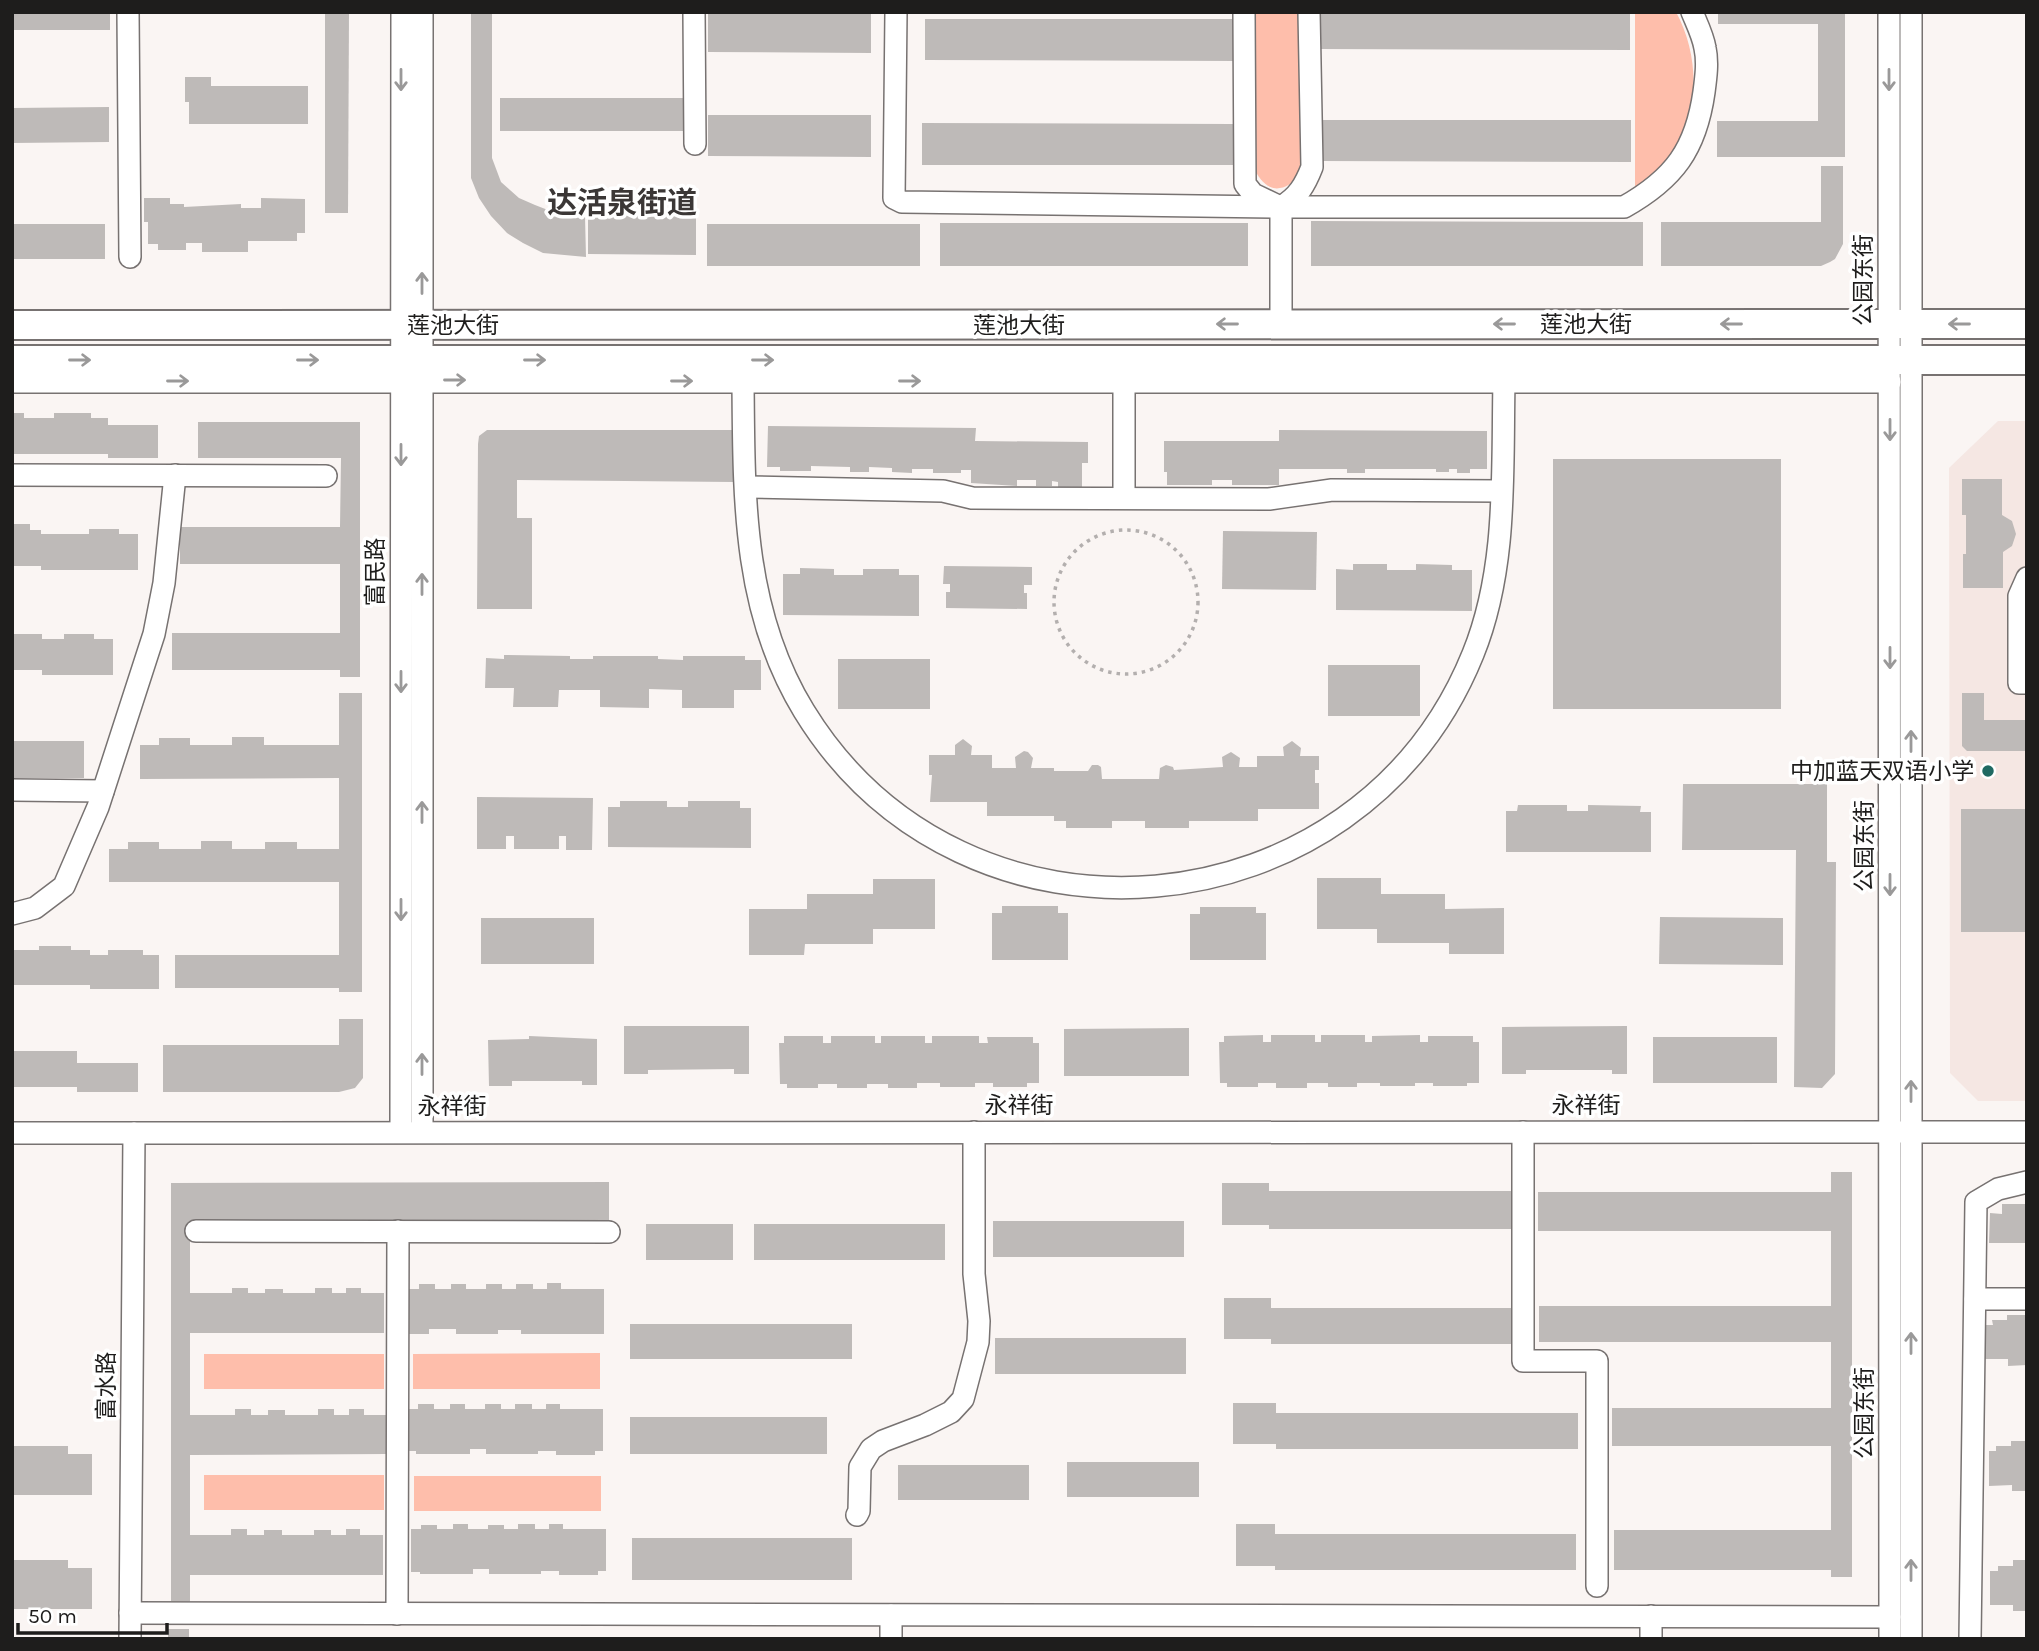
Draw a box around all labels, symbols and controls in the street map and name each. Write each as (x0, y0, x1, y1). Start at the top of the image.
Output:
one-way arrow (394, 69, 408, 92)
one-way arrow (1882, 69, 1896, 92)
district label: 达活泉街道 (547, 185, 697, 221)
street label: 公园东街 (1850, 234, 1877, 326)
one-way arrow (415, 272, 429, 295)
street label: 莲池大街 (1540, 311, 1632, 338)
street label: 莲池大街 (407, 312, 499, 339)
street label: 莲池大街 (973, 312, 1065, 339)
one-way arrow (1216, 317, 1239, 331)
one-way arrow (1492, 317, 1515, 331)
one-way arrow (1720, 317, 1743, 331)
one-way arrow (1947, 317, 1970, 331)
one-way arrow (69, 353, 92, 367)
one-way arrow (296, 353, 319, 367)
one-way arrow (524, 353, 547, 367)
one-way arrow (751, 353, 774, 367)
one-way arrow (443, 373, 466, 387)
one-way arrow (671, 374, 694, 388)
one-way arrow (898, 374, 921, 388)
one-way arrow (167, 375, 190, 388)
one-way arrow (1883, 419, 1897, 442)
one-way arrow (394, 443, 408, 466)
street label: 富民路 (362, 538, 389, 607)
one-way arrow (415, 573, 429, 596)
one-way arrow (1883, 646, 1897, 669)
one-way arrow (394, 671, 408, 694)
one-way arrow (1904, 730, 1918, 753)
place label: 中加蓝天双语小学 (1790, 758, 1974, 785)
marker: 中加蓝天双语小学 (1980, 763, 1996, 779)
street label: 公园东街 (1851, 800, 1878, 892)
one-way arrow (415, 801, 429, 824)
one-way arrow (1883, 874, 1897, 897)
one-way arrow (394, 898, 408, 921)
one-way arrow (415, 1053, 429, 1076)
one-way arrow (1904, 1080, 1918, 1103)
street label: 永祥街 (985, 1092, 1054, 1119)
street label: 永祥街 (1552, 1092, 1621, 1119)
street label: 永祥街 (418, 1093, 487, 1120)
one-way arrow (1904, 1332, 1918, 1355)
street label: 富水路 (93, 1352, 120, 1421)
street label: 公园东街 (1851, 1367, 1878, 1459)
one-way arrow (1904, 1559, 1918, 1582)
scale bar (18, 1592, 166, 1636)
text: 50 m (28, 1604, 77, 1628)

